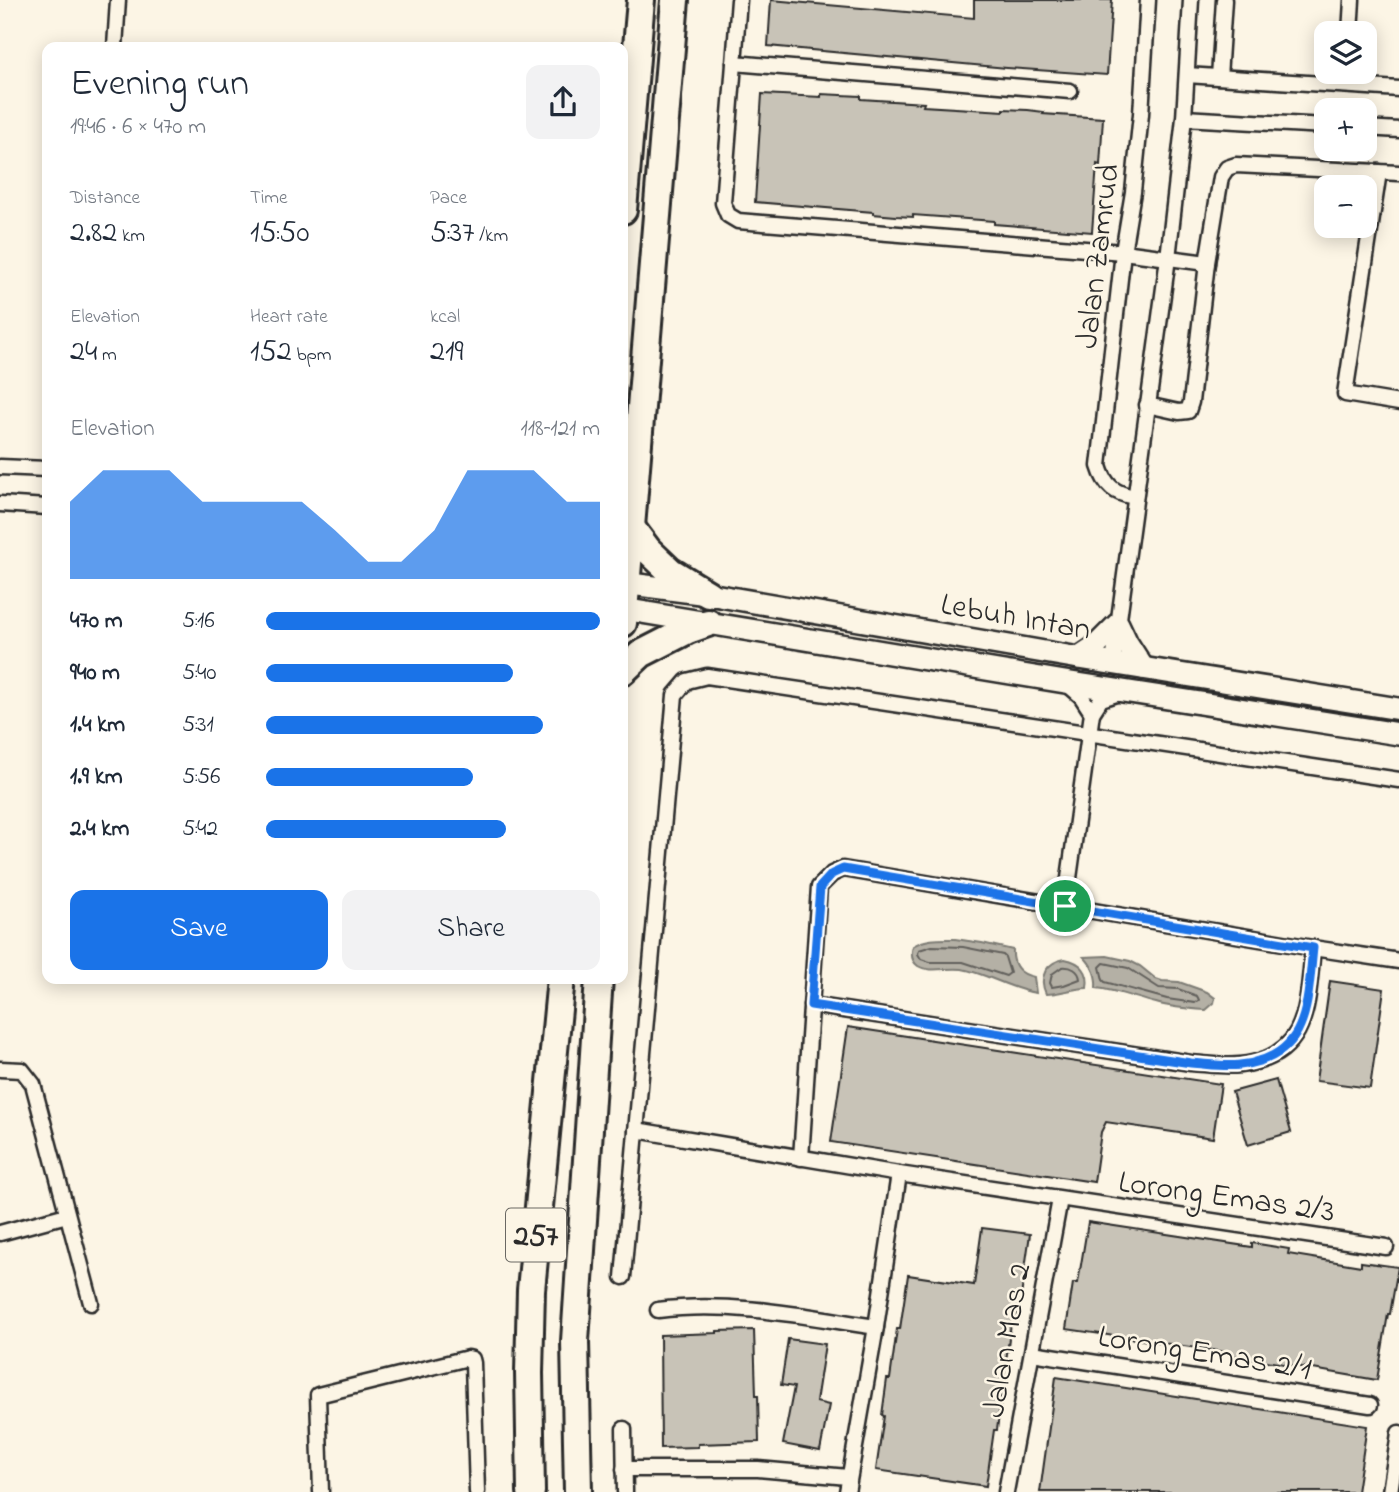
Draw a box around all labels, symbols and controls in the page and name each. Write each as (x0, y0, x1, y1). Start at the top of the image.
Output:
map controls (1314, 21, 1377, 238)
button: layers (1314, 21, 1377, 84)
text: Evening run (70, 57, 249, 113)
button: share (526, 65, 600, 139)
button: + (1314, 98, 1377, 161)
text: 19:46 · 6 × 470 m (70, 111, 206, 144)
street label: Jalan Zamrud (1065, 161, 1134, 351)
button: − (1314, 175, 1377, 238)
text: Distance (70, 185, 140, 212)
text: Time (250, 185, 288, 212)
text: Pace (430, 185, 467, 212)
text: 2.82 (70, 212, 117, 256)
text: 15:50 (250, 212, 309, 256)
text: 5:37 (430, 212, 474, 256)
text: km (117, 223, 145, 250)
text: /km (474, 223, 508, 250)
text: Elevation (70, 304, 140, 331)
text: Heart rate (250, 304, 328, 331)
text: kcal (430, 304, 460, 331)
text: 24 (70, 331, 97, 375)
text: 152 (250, 331, 292, 375)
text: 219 (430, 331, 463, 375)
text: m (97, 342, 117, 369)
text: bpm (292, 342, 332, 369)
text: Elevation (70, 413, 155, 446)
text: 118–121 m (520, 413, 600, 446)
street label: Lebuh Intan (937, 582, 1094, 655)
text: 470 m (70, 605, 123, 638)
text: 5:16 (182, 605, 215, 638)
text: 940 m (70, 657, 120, 690)
text: 5:40 (182, 657, 217, 690)
text: 1.4 km (70, 709, 125, 742)
text: 5:31 (182, 709, 214, 742)
text: 1.9 km (70, 761, 123, 794)
text: 5:56 (182, 761, 220, 794)
text: 2.4 km (70, 813, 129, 846)
text: 5:42 (182, 813, 218, 846)
pin (1035, 876, 1095, 936)
icon: arrive (1046, 887, 1084, 925)
button: Save (70, 890, 328, 970)
button: Share (342, 890, 600, 970)
street label: Lorong Emas 2/3 (1115, 1160, 1338, 1237)
road number: 257 (506, 1208, 566, 1261)
street label: Jalan Mas 2 (972, 1260, 1045, 1422)
street label: Lorong Emas 2/1 (1095, 1314, 1314, 1394)

